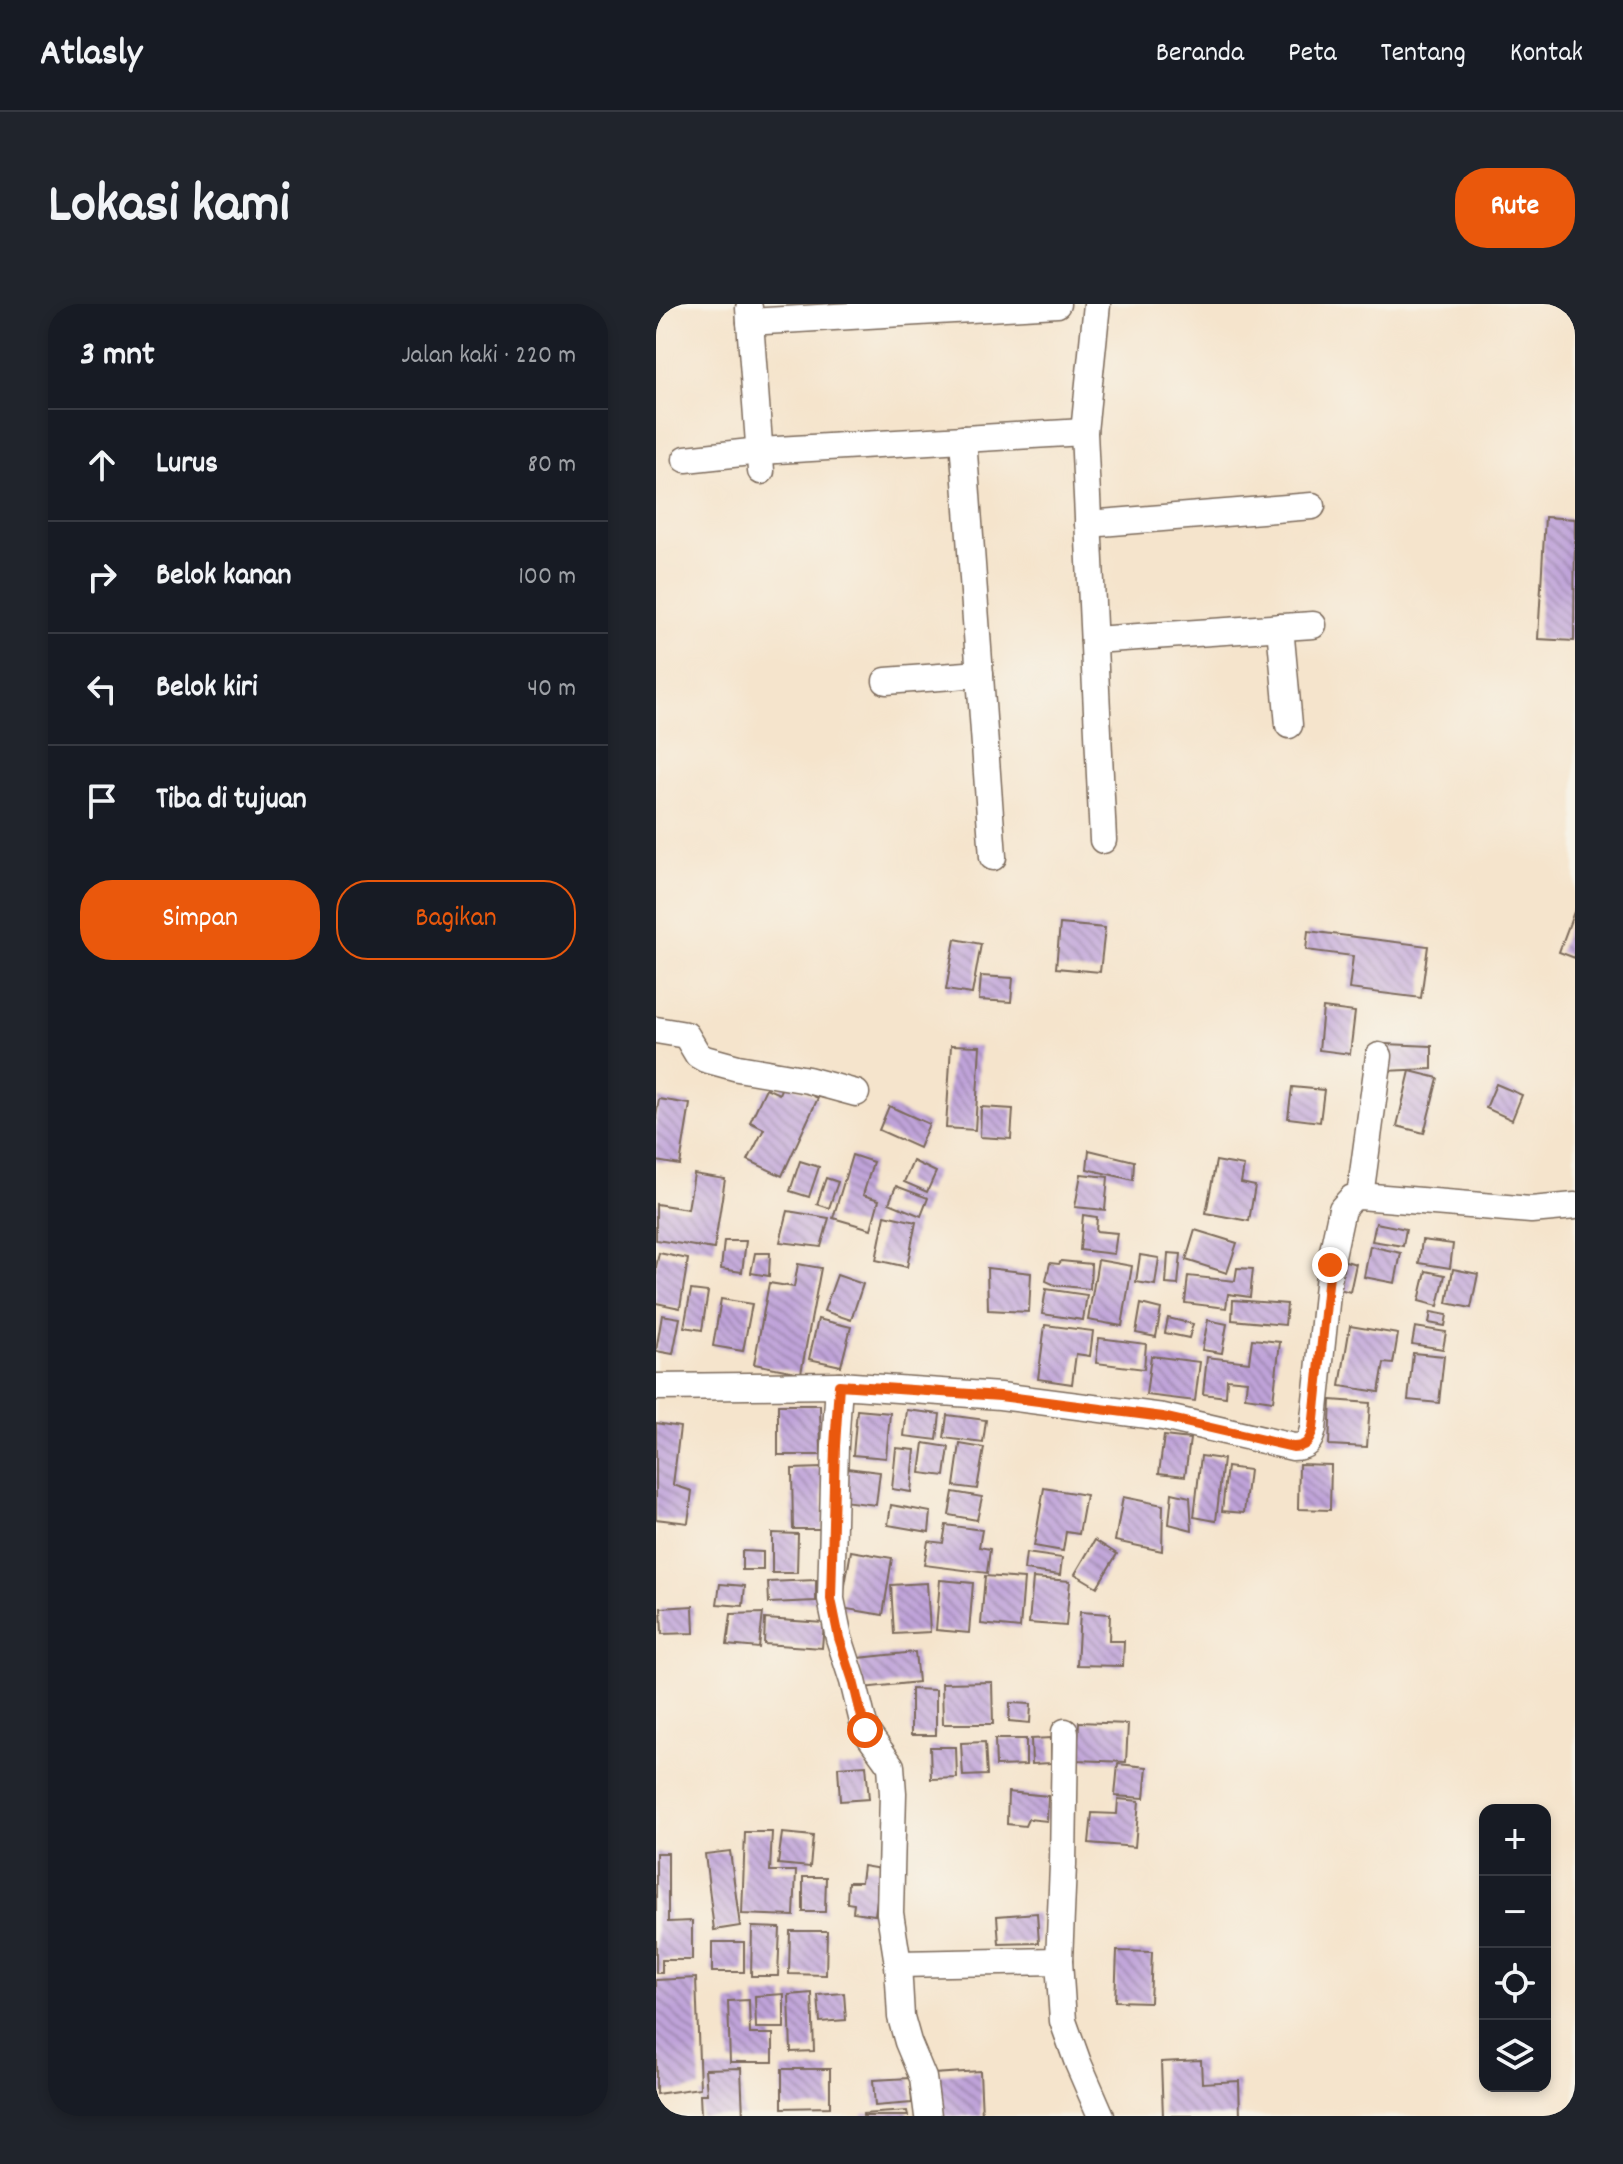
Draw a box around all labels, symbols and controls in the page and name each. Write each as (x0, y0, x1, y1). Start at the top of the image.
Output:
text: Atlasly (40, 28, 142, 83)
text: Beranda (1156, 35, 1244, 75)
text: Peta (1288, 35, 1337, 75)
text: Tentang (1381, 35, 1466, 75)
text: Kontak (1510, 35, 1583, 75)
text: Lokasi kami (48, 168, 290, 248)
button: Rute (1455, 168, 1575, 248)
text: 3 mnt (80, 332, 155, 381)
text: Jalan kaki · 220 m (401, 338, 576, 375)
icon: ahead (80, 443, 124, 487)
text: Lurus (156, 444, 218, 487)
text: 80 m (528, 447, 576, 484)
icon: right (80, 555, 124, 599)
text: Belok kanan (156, 556, 291, 599)
text: 100 m (518, 559, 576, 596)
icon: left (80, 667, 124, 711)
text: Belok kiri (156, 668, 258, 711)
text: 40 m (527, 671, 576, 708)
icon: arrive (80, 779, 124, 823)
text: Tiba di tujuan (156, 780, 307, 823)
button: Simpan (80, 880, 320, 960)
button: Bagikan (336, 880, 576, 960)
route end (1312, 1247, 1348, 1283)
route start (847, 1712, 883, 1748)
map controls (1479, 1804, 1551, 2092)
button: + (1479, 1804, 1551, 1876)
button: − (1479, 1876, 1551, 1948)
button: locate (1479, 1948, 1551, 2020)
button: layers (1479, 2020, 1551, 2092)

